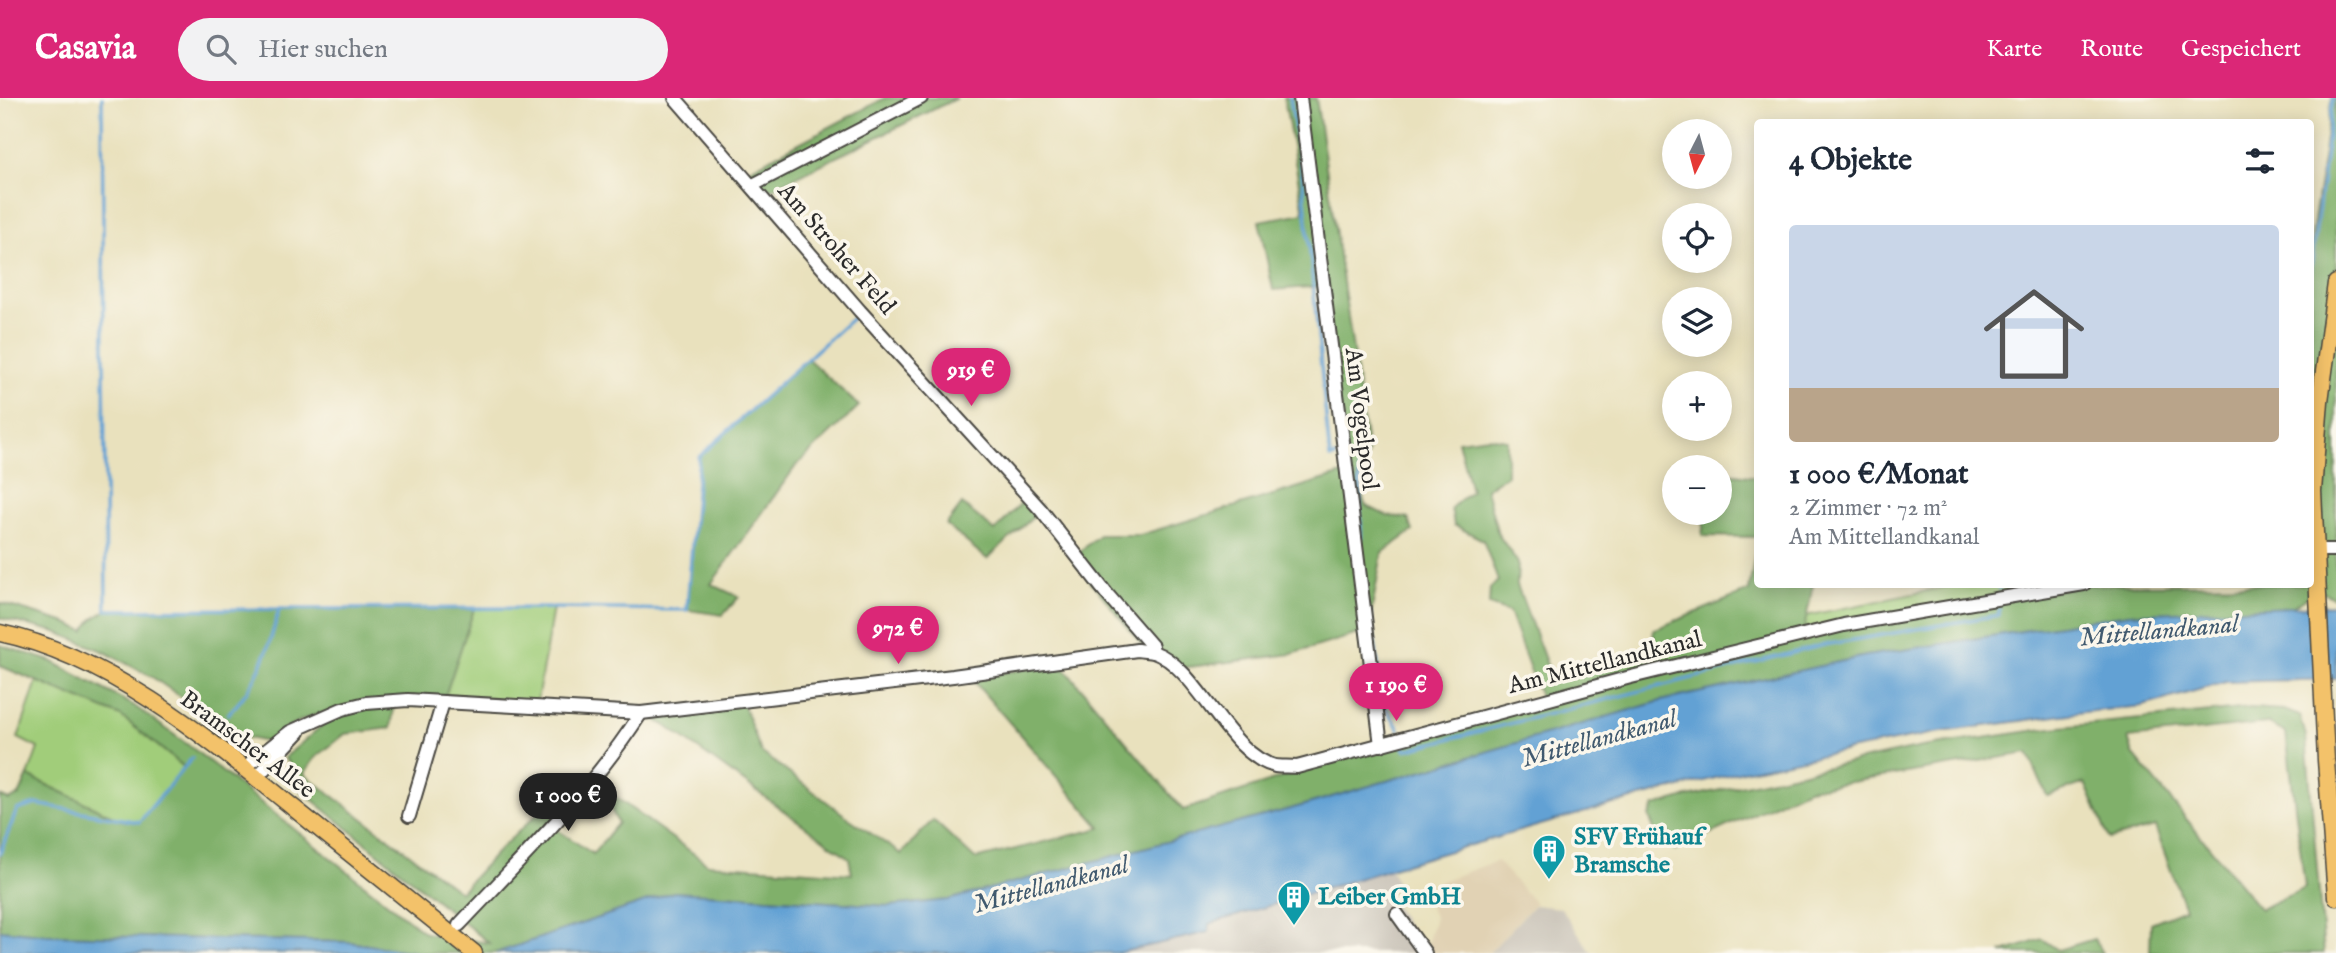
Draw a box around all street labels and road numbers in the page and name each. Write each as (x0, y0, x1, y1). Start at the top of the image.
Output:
street label: Am Stroher Feld (769, 176, 902, 322)
street label: Am Vogelpool (1337, 345, 1385, 492)
street label: Am Mittellandkanal (1504, 624, 1705, 702)
street label: Bramscher Allee (173, 684, 321, 806)

